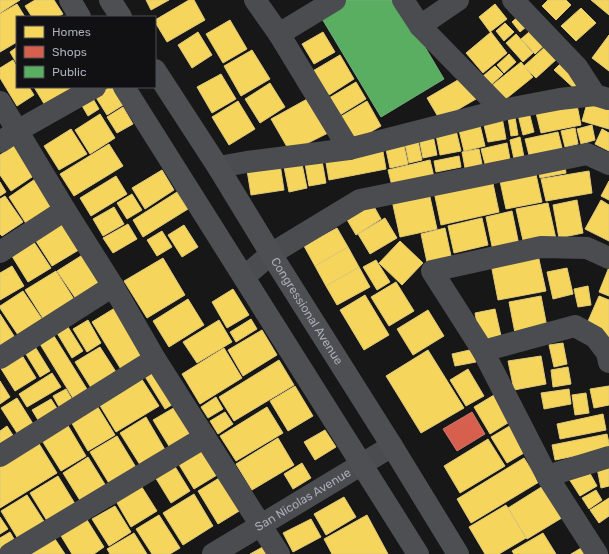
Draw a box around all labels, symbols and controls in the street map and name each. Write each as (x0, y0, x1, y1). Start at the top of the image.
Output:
legend (16, 16, 156, 88)
text: Homes (52, 25, 91, 39)
text: Shops (52, 45, 87, 59)
text: Public (52, 65, 87, 79)
street label: Congressional Avenue (268, 255, 346, 368)
street label: San Nicolas Avenue (252, 465, 354, 534)

